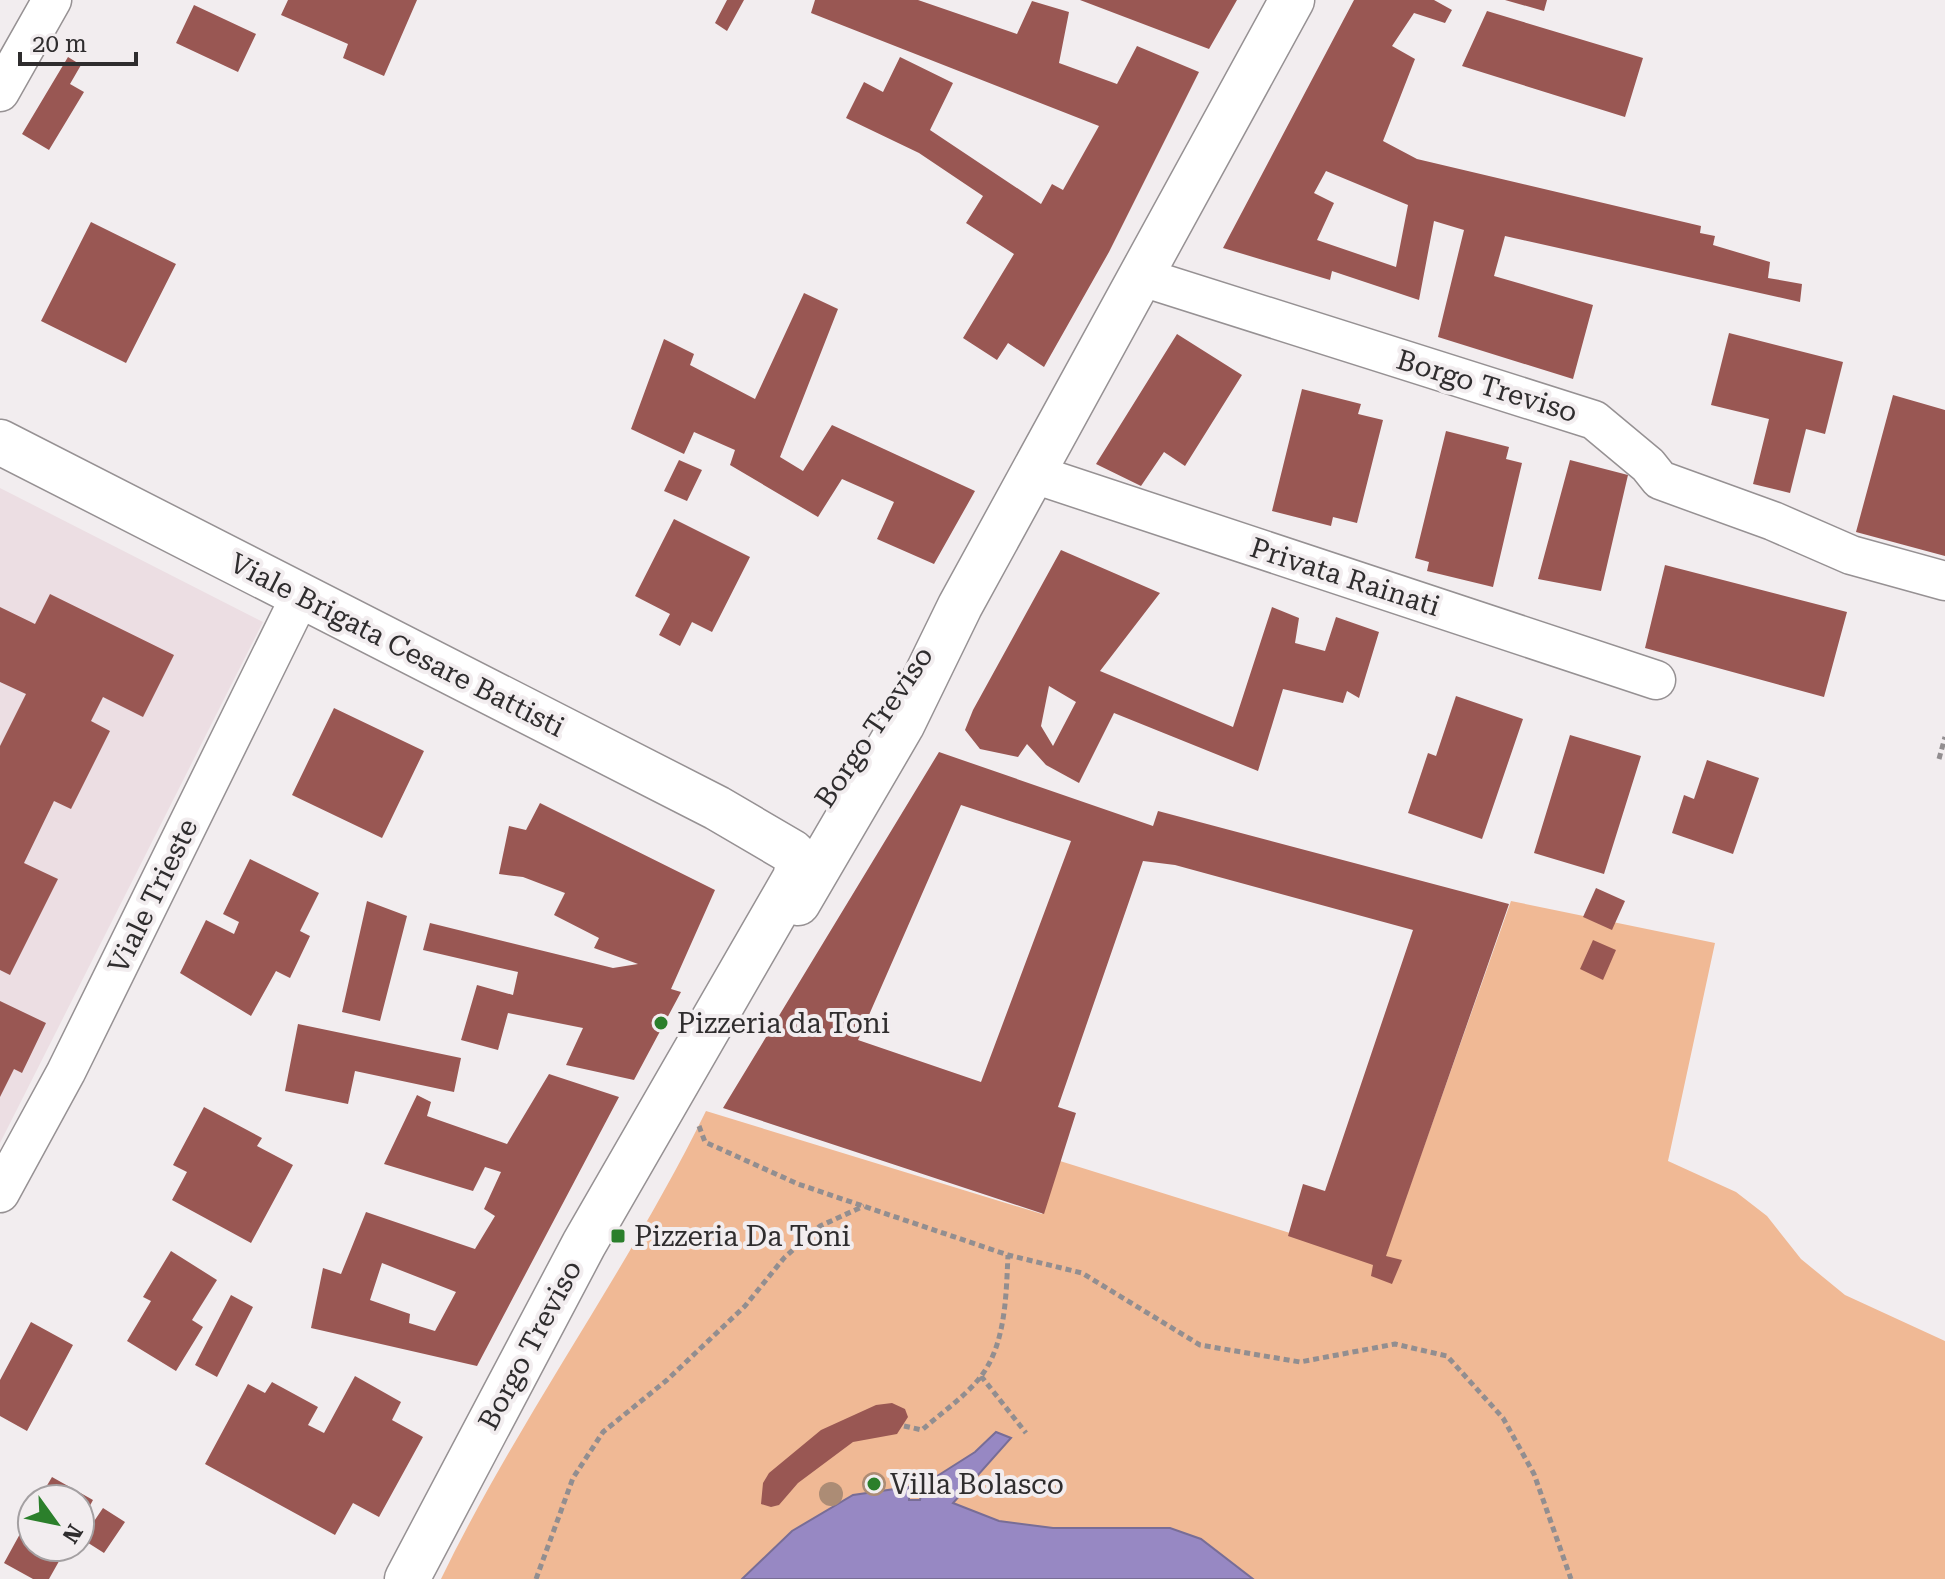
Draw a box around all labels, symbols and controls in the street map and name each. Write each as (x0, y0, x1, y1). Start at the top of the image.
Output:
scale bar (20, 16, 136, 66)
text: 20 m (32, 30, 87, 58)
street label: Borgo Treviso (1393, 343, 1581, 429)
street label: Privata Rainati (1246, 531, 1444, 623)
street label: Viale Brigata Cesare Battisti (224, 546, 570, 744)
street label: Borgo Treviso (808, 640, 940, 814)
street label: Viale Trieste (101, 813, 205, 979)
place label: Pizzeria da Toni (677, 1007, 890, 1040)
marker: Pizzeria da Toni (652, 1014, 670, 1032)
place label: Pizzeria Da Toni (634, 1220, 851, 1253)
marker: Pizzeria Da Toni (609, 1227, 627, 1245)
street label: Borgo Treviso (472, 1255, 588, 1435)
place label: Villa Bolasco (890, 1468, 1064, 1501)
marker: Villa Bolasco (865, 1475, 883, 1493)
north arrow (16, 1483, 96, 1563)
text: N (57, 1520, 87, 1548)

